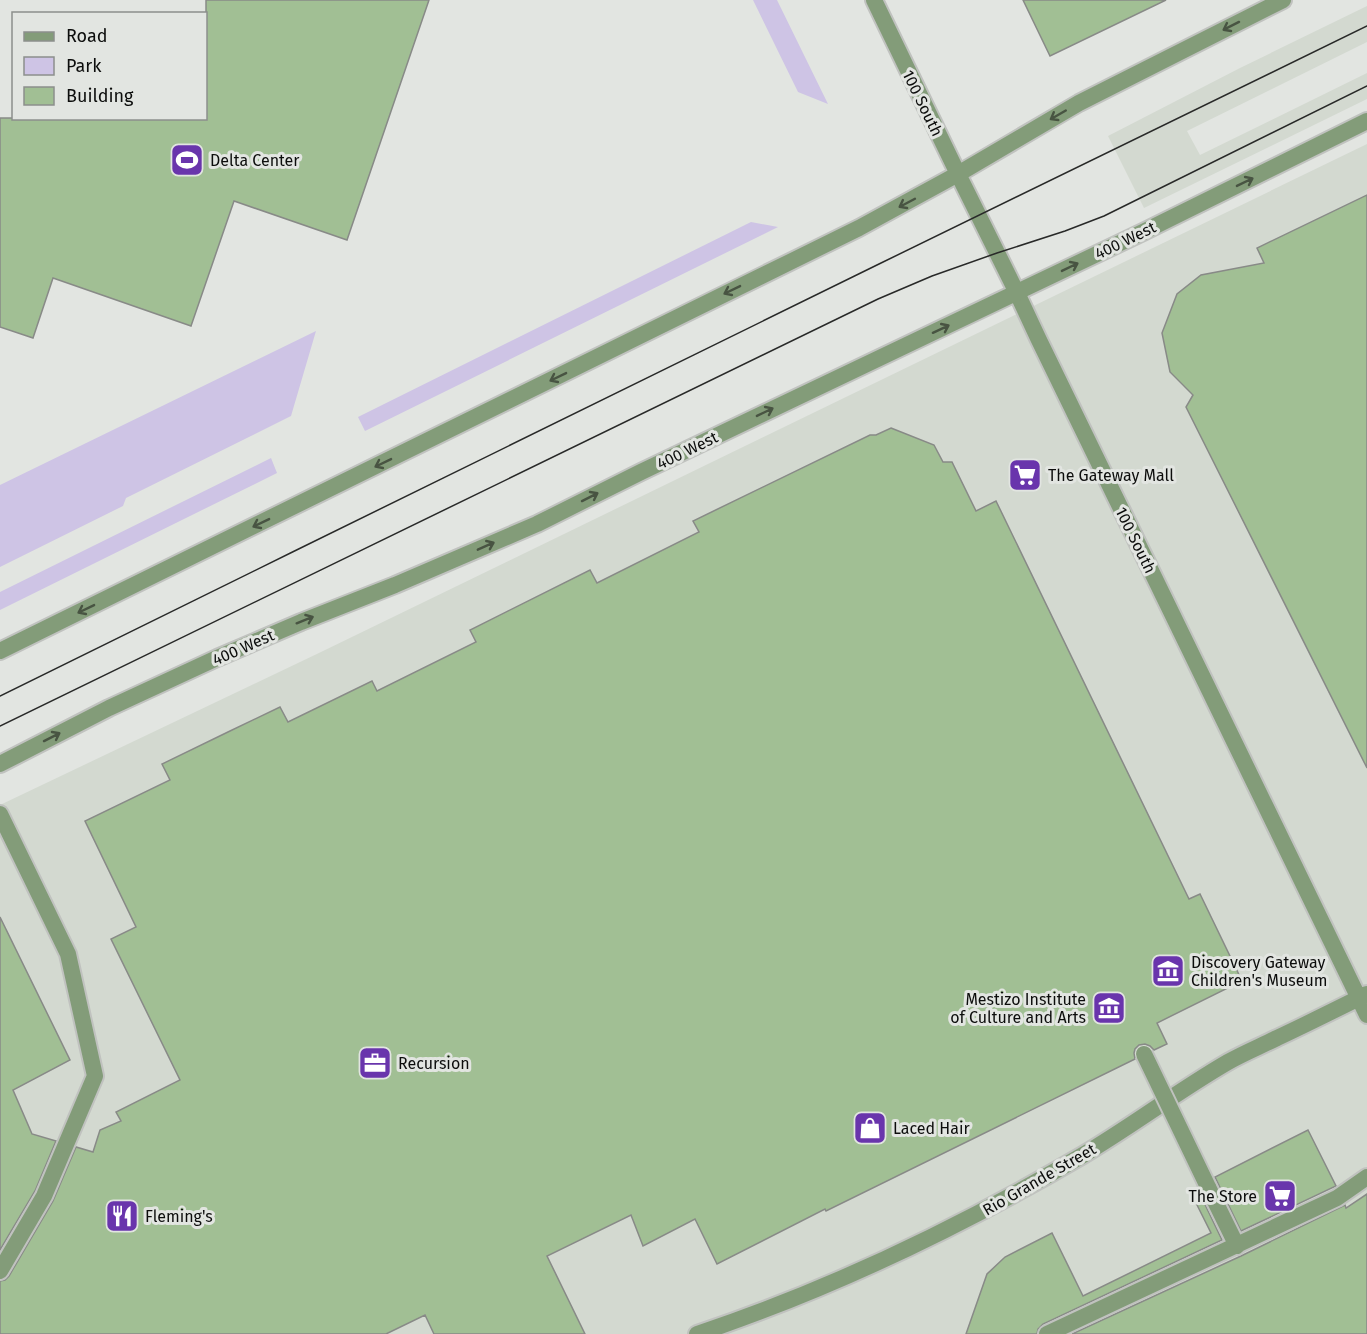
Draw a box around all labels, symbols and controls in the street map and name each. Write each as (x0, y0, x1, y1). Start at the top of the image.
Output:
legend (12, 12, 207, 120)
one-way arrow (1222, 21, 1240, 33)
text: Road (66, 25, 108, 47)
text: Park (66, 55, 102, 77)
street label: 100 South (898, 67, 947, 140)
text: Building (66, 85, 134, 107)
one-way arrow (1049, 110, 1067, 121)
sports icon: Delta Center (169, 142, 205, 178)
place label: Delta Center (210, 151, 300, 170)
one-way arrow (1236, 175, 1254, 187)
one-way arrow (898, 198, 916, 209)
street label: 400 West (1092, 217, 1159, 263)
one-way arrow (1060, 261, 1078, 273)
one-way arrow (724, 285, 742, 297)
one-way arrow (932, 322, 950, 334)
one-way arrow (549, 371, 567, 383)
one-way arrow (756, 406, 774, 418)
street label: 400 West (654, 427, 721, 473)
supermarket icon: The Gateway Mall (1007, 457, 1043, 493)
one-way arrow (374, 458, 392, 469)
place label: The Gateway Mall (1048, 466, 1174, 485)
one-way arrow (580, 491, 598, 503)
street label: 100 South (1111, 504, 1160, 577)
one-way arrow (252, 518, 270, 530)
one-way arrow (476, 540, 494, 551)
one-way arrow (77, 604, 95, 616)
one-way arrow (296, 614, 314, 625)
street label: 400 West (209, 625, 277, 669)
one-way arrow (43, 731, 60, 743)
museum icon: Discovery Gateway Children's Museum (1150, 953, 1186, 989)
place label: Discovery Gateway Children's Museum (1191, 953, 1328, 990)
place label: Mestizo Institute of Culture and Arts (950, 990, 1086, 1027)
museum icon: Mestizo Institute of Culture and Arts (1091, 990, 1127, 1026)
office icon: Recursion (357, 1045, 393, 1081)
place label: Recursion (398, 1054, 470, 1073)
shop icon: Laced Hair (852, 1110, 888, 1146)
place label: Laced Hair (893, 1119, 970, 1138)
street label: Rio Grande Street (979, 1139, 1099, 1220)
supermarket icon: The Store (1262, 1178, 1298, 1214)
place label: The Store (1188, 1187, 1257, 1206)
restaurant icon: Fleming's (104, 1198, 140, 1234)
place label: Fleming's (145, 1207, 213, 1226)

